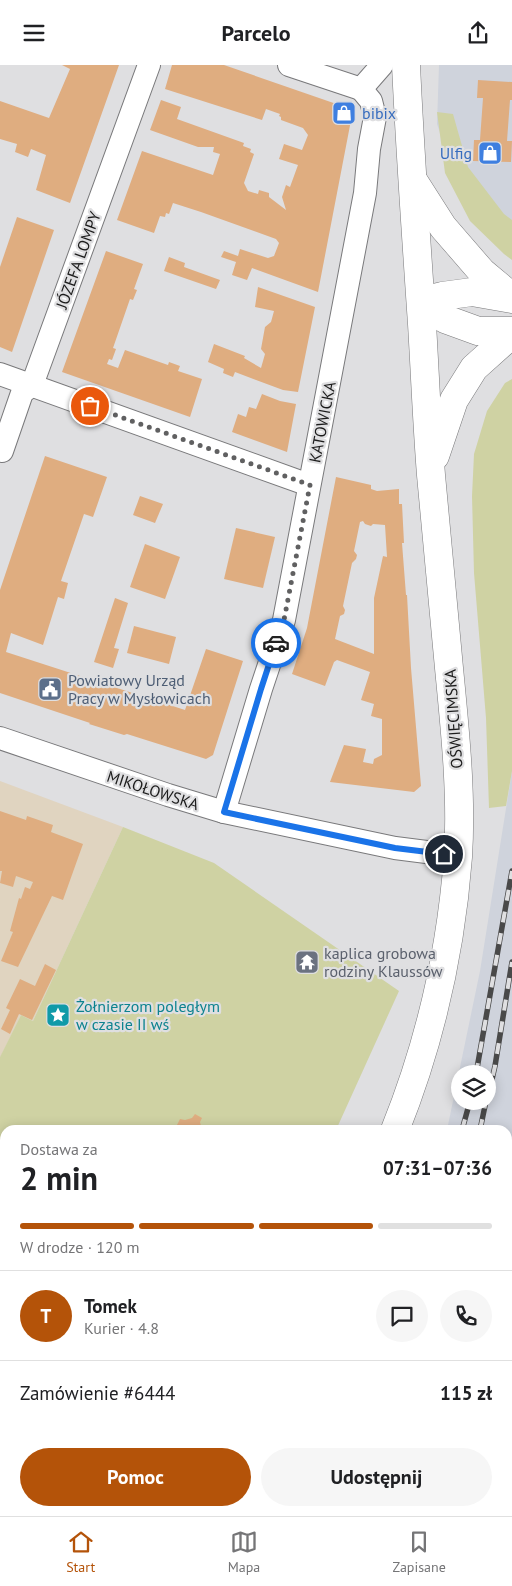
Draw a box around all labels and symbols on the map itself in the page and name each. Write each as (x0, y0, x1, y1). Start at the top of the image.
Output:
shop icon: bibix (331, 100, 357, 126)
place label: bibix (362, 103, 396, 123)
shop icon: Ulfig (477, 140, 503, 166)
place label: Ulfig (440, 143, 472, 163)
street label: JÓZEFA LOMPY (51, 209, 105, 312)
street label: KATOWICKA (304, 379, 340, 464)
pin (69, 385, 111, 427)
courier (251, 618, 301, 668)
street label: OŚWIĘCIMSKA (440, 668, 466, 769)
place label: Powiatowy Urząd Pracy w Mysłowicach (68, 670, 211, 708)
public building icon: Powiatowy Urząd Pracy w Mysłowicach (37, 676, 63, 702)
street label: MIKOŁOWSKA (105, 766, 202, 814)
pin (423, 833, 465, 875)
place label: kaplica grobowa rodziny Klaussów (324, 943, 443, 981)
temple icon: kaplica grobowa rodziny Klaussów (294, 949, 320, 975)
place label: Żołnierzom poległym w czasie II wś (76, 996, 220, 1034)
place icon: Żołnierzom poległym w czasie II wś (45, 1002, 71, 1028)

